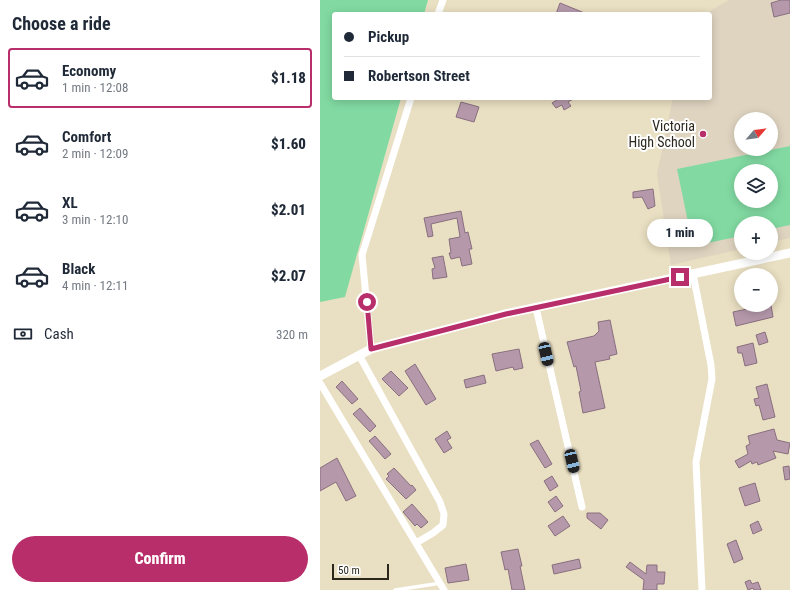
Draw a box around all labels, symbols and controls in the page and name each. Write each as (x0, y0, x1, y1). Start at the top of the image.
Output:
text: Choose a ride (12, 13, 111, 34)
text: Pickup (368, 28, 409, 46)
icon: car (14, 60, 50, 96)
text: Economy (62, 62, 116, 80)
text: Robertson Street (368, 67, 470, 85)
text: $1.18 (271, 69, 306, 87)
text: 1 min · 12:08 (62, 80, 128, 95)
north arrow (734, 112, 778, 156)
map controls (734, 112, 778, 312)
place label: Victoria High School (628, 118, 695, 150)
icon: car (14, 126, 50, 162)
text: Comfort (62, 128, 111, 146)
marker: Victoria High School (698, 129, 708, 139)
text: $1.60 (271, 135, 306, 153)
text: 2 min · 12:09 (62, 146, 128, 161)
button: layers (734, 164, 778, 208)
icon: car (14, 192, 50, 228)
text: XL (62, 194, 78, 212)
text: $2.01 (271, 201, 306, 219)
text: 3 min · 12:10 (62, 212, 128, 227)
button: + (734, 216, 778, 260)
callout: 1 min (647, 219, 713, 247)
text: 1 min (666, 225, 694, 240)
icon: car (14, 258, 50, 294)
text: Black (62, 260, 95, 278)
text: $2.07 (271, 267, 306, 285)
route end (671, 268, 689, 286)
button: − (734, 268, 778, 312)
text: 4 min · 12:11 (62, 278, 128, 293)
route start (358, 293, 376, 311)
icon: cash (12, 323, 34, 345)
text: Cash (44, 325, 74, 343)
text: 320 m (276, 327, 308, 342)
car (537, 341, 555, 367)
car (563, 448, 581, 474)
button: Confirm (12, 536, 308, 582)
scale bar (332, 562, 389, 581)
text: 50 m (338, 564, 360, 577)

